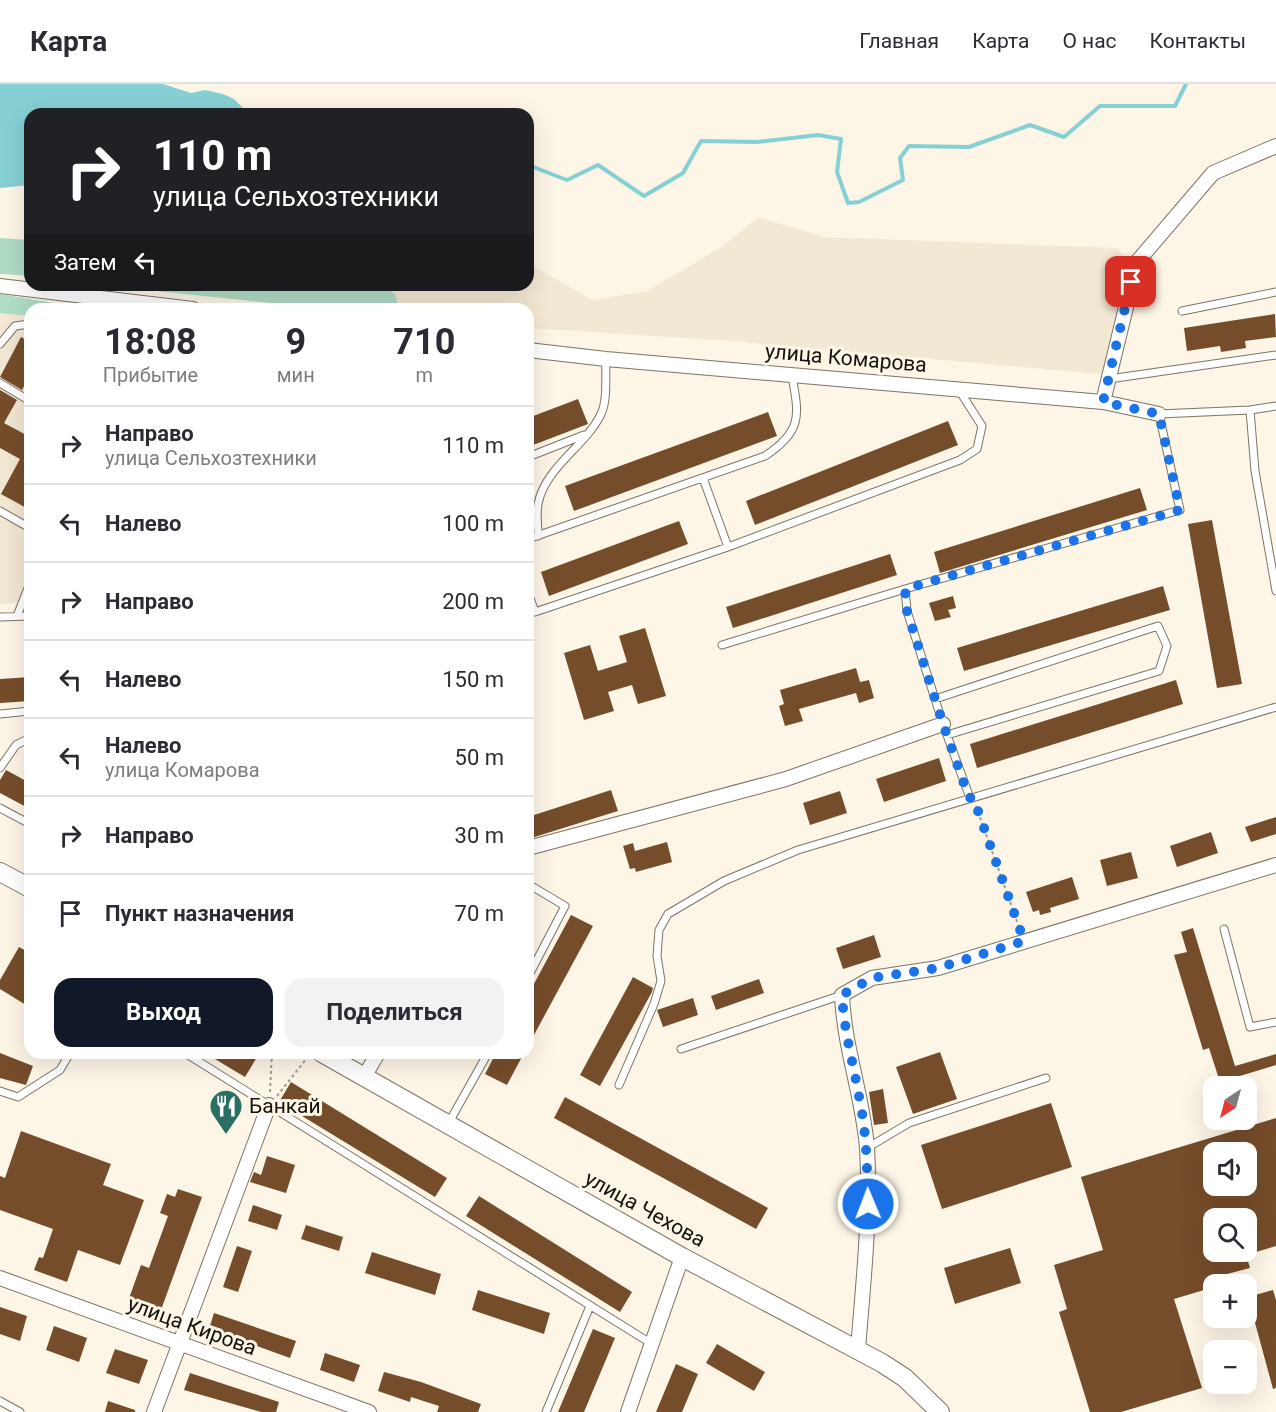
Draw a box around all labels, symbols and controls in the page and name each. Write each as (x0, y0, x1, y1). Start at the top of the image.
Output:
text: Карта (30, 25, 107, 58)
text: Главная (859, 29, 939, 53)
text: Карта (972, 29, 1029, 53)
text: О нас (1062, 29, 1117, 53)
text: Контакты (1150, 29, 1246, 53)
text: 110 m (153, 131, 272, 180)
icon: right (54, 132, 132, 210)
text: улица Сельхозтехники (153, 181, 439, 213)
icon: left (129, 246, 162, 279)
text: Затем (54, 250, 117, 275)
pin (1105, 256, 1156, 307)
icon: arrive (1114, 265, 1147, 298)
text: 18:08 (104, 321, 197, 363)
text: 9 (285, 321, 306, 363)
text: 710 (393, 321, 455, 363)
street label: улица Комарова (764, 339, 928, 377)
text: Прибытие (103, 363, 198, 387)
text: мин (277, 363, 315, 387)
text: m (416, 363, 433, 387)
text: Направо (105, 421, 194, 446)
icon: right (54, 429, 87, 462)
text: 110 m (442, 433, 504, 458)
text: улица Сельхозтехники (105, 446, 317, 470)
icon: left (54, 507, 87, 540)
text: Налево (105, 511, 182, 536)
text: 100 m (442, 511, 504, 536)
icon: right (54, 585, 87, 618)
text: Направо (105, 589, 194, 614)
text: 200 m (442, 589, 504, 614)
icon: left (54, 663, 87, 696)
text: Налево (105, 667, 182, 692)
text: 150 m (442, 667, 504, 692)
text: Налево (105, 733, 182, 758)
icon: left (54, 741, 87, 774)
text: 50 m (455, 745, 504, 770)
text: улица Комарова (105, 758, 260, 782)
icon: right (54, 819, 87, 852)
text: Направо (105, 823, 194, 848)
text: 30 m (455, 823, 504, 848)
icon: arrive (54, 897, 87, 930)
text: Пункт назначения (105, 901, 294, 926)
text: 70 m (455, 901, 504, 926)
button: Выход (54, 978, 273, 1047)
button: Поделиться (285, 978, 504, 1047)
north arrow (1203, 1076, 1257, 1130)
map controls (1203, 1076, 1257, 1394)
restaurant icon: Банкай (208, 1088, 244, 1135)
place label: Банкай (249, 1094, 321, 1118)
button: sound (1203, 1142, 1257, 1196)
street label: улица Чехова (581, 1166, 709, 1252)
position arrow (836, 1172, 900, 1236)
button: search (1203, 1208, 1257, 1262)
button: + (1203, 1274, 1257, 1328)
street label: улица Кирова (124, 1292, 260, 1360)
button: − (1203, 1340, 1257, 1394)

